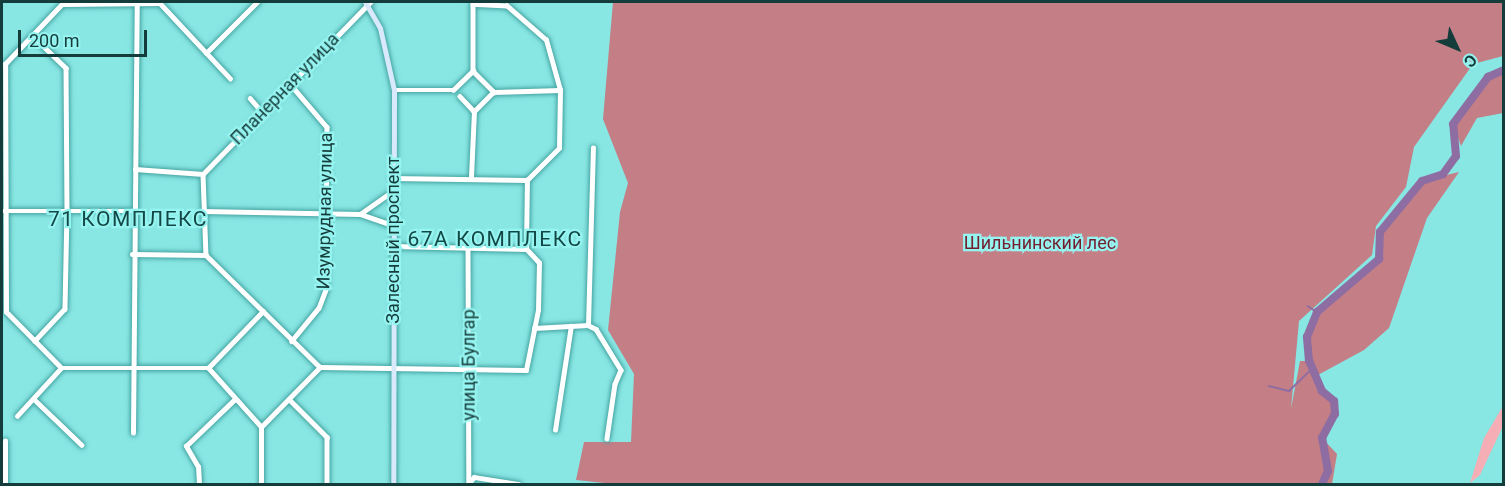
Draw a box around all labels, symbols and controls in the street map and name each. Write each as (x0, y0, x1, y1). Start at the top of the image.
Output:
scale bar (21, 18, 150, 56)
north arrow (1427, 18, 1487, 78)
street label: Планерная улица (226, 29, 344, 149)
text: 200 m (29, 30, 80, 51)
text: С (1460, 50, 1481, 71)
street label: Изумрудная улица (313, 132, 337, 290)
street label: Залесный проспект (382, 156, 404, 324)
district label: 71 КОМПЛЕКС (48, 206, 208, 232)
district label: 67А КОМПЛЕКС (407, 226, 583, 252)
park label: Шильнинский лес (964, 232, 1116, 254)
street label: улица Булгар (458, 309, 480, 421)

